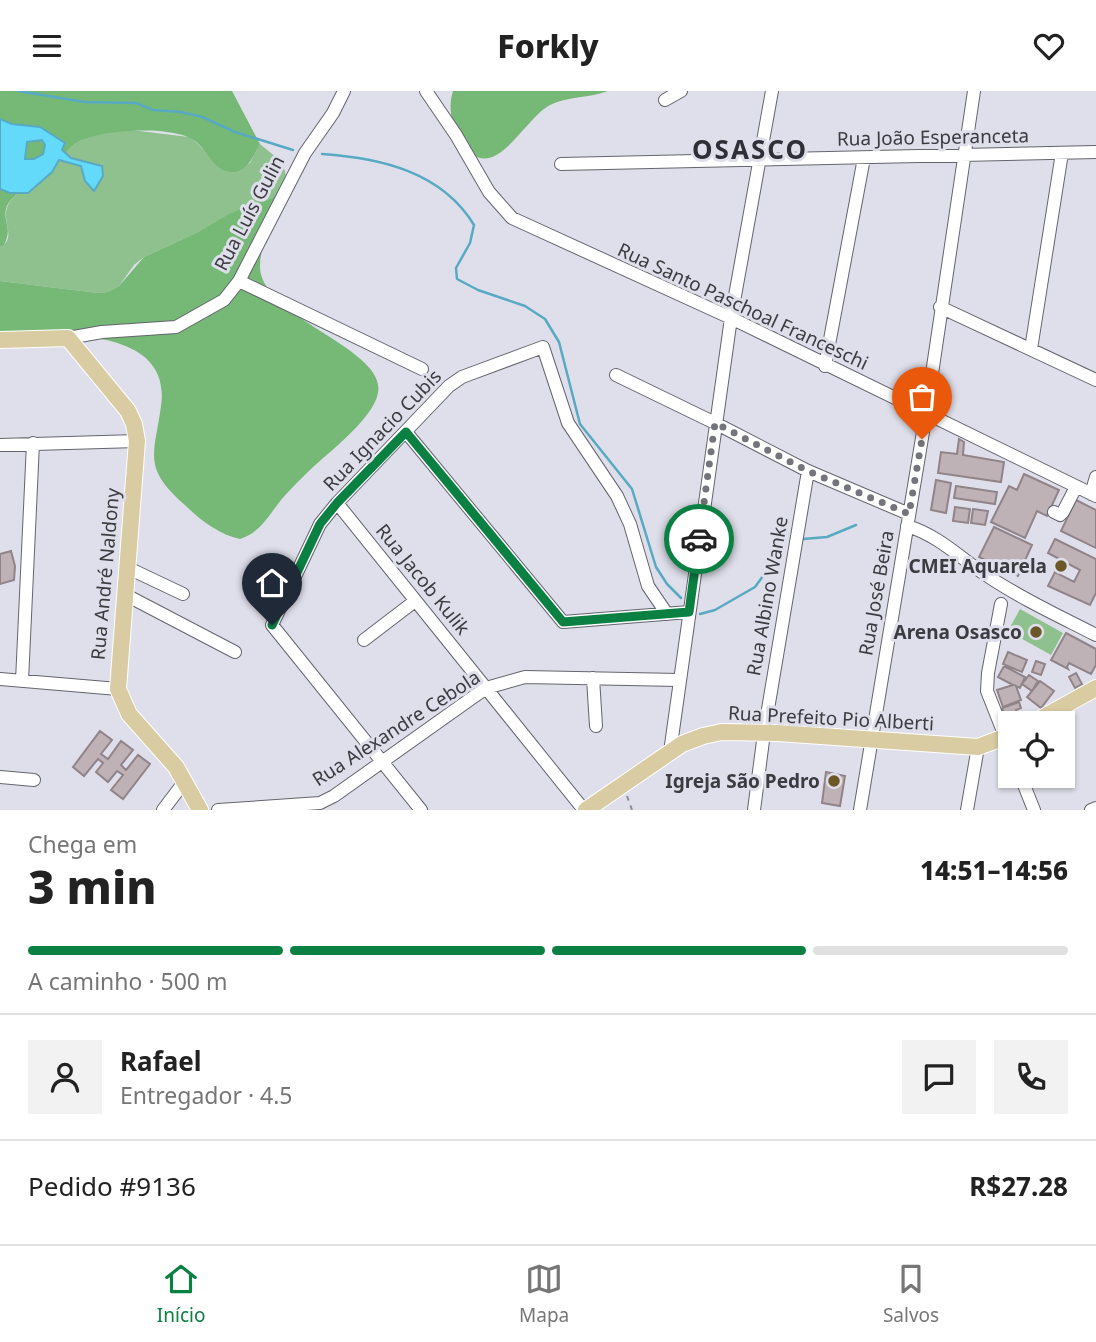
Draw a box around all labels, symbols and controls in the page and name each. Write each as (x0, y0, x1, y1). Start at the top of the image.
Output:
text: Forkly (497, 24, 599, 67)
icon: menu (28, 27, 66, 65)
icon: heart (1030, 27, 1068, 65)
street label: Rua João Esperanceta (837, 122, 1029, 152)
district label: OSASCO (692, 131, 808, 167)
street label: Rua Luís Gulin (208, 151, 290, 275)
street label: Rua Santo Paschoal Franceschi (613, 236, 873, 376)
street label: Rua Ignacio Cubis (317, 364, 447, 496)
pin (892, 367, 952, 439)
icon: bag (903, 378, 941, 416)
street label: Rua André Naldony (85, 487, 125, 661)
courier (664, 504, 734, 574)
street label: Rua Albino Wanke (740, 514, 794, 678)
street label: Rua Jacob Kulik (370, 518, 476, 640)
icon: car (680, 520, 718, 558)
street label: Rua José Beira (852, 528, 900, 658)
pin (242, 553, 302, 625)
place label: CMEI Aquarela (909, 553, 1047, 579)
marker: CMEI Aquarela (1053, 558, 1069, 574)
icon: home (253, 564, 291, 602)
place label: Arena Osasco (894, 619, 1022, 645)
marker: Arena Osasco (1028, 624, 1044, 640)
street label: Rua Alexandre Cebola (307, 664, 485, 792)
street label: Rua Prefeito Pio Alberti (727, 700, 935, 736)
map controls (998, 711, 1075, 788)
button: locate (998, 711, 1075, 788)
place label: Igreja São Pedro (665, 768, 820, 794)
marker: Igreja São Pedro (826, 773, 842, 789)
text: Chega em (28, 828, 137, 860)
text: 14:51–14:56 (920, 852, 1068, 888)
text: 3 min (28, 855, 157, 917)
text: A caminho · 500 m (28, 965, 227, 997)
button: person (28, 1040, 102, 1114)
button: chat (902, 1040, 976, 1114)
button: phone (994, 1040, 1068, 1114)
text: Rafael (120, 1043, 202, 1079)
text: Entregador · 4.5 (120, 1079, 293, 1111)
text: Pedido #9136 (28, 1168, 196, 1204)
text: R$27.28 (969, 1168, 1068, 1204)
tab: Início (157, 1260, 205, 1328)
tab: Mapa (519, 1260, 569, 1328)
tab: Salvos (883, 1260, 939, 1328)

